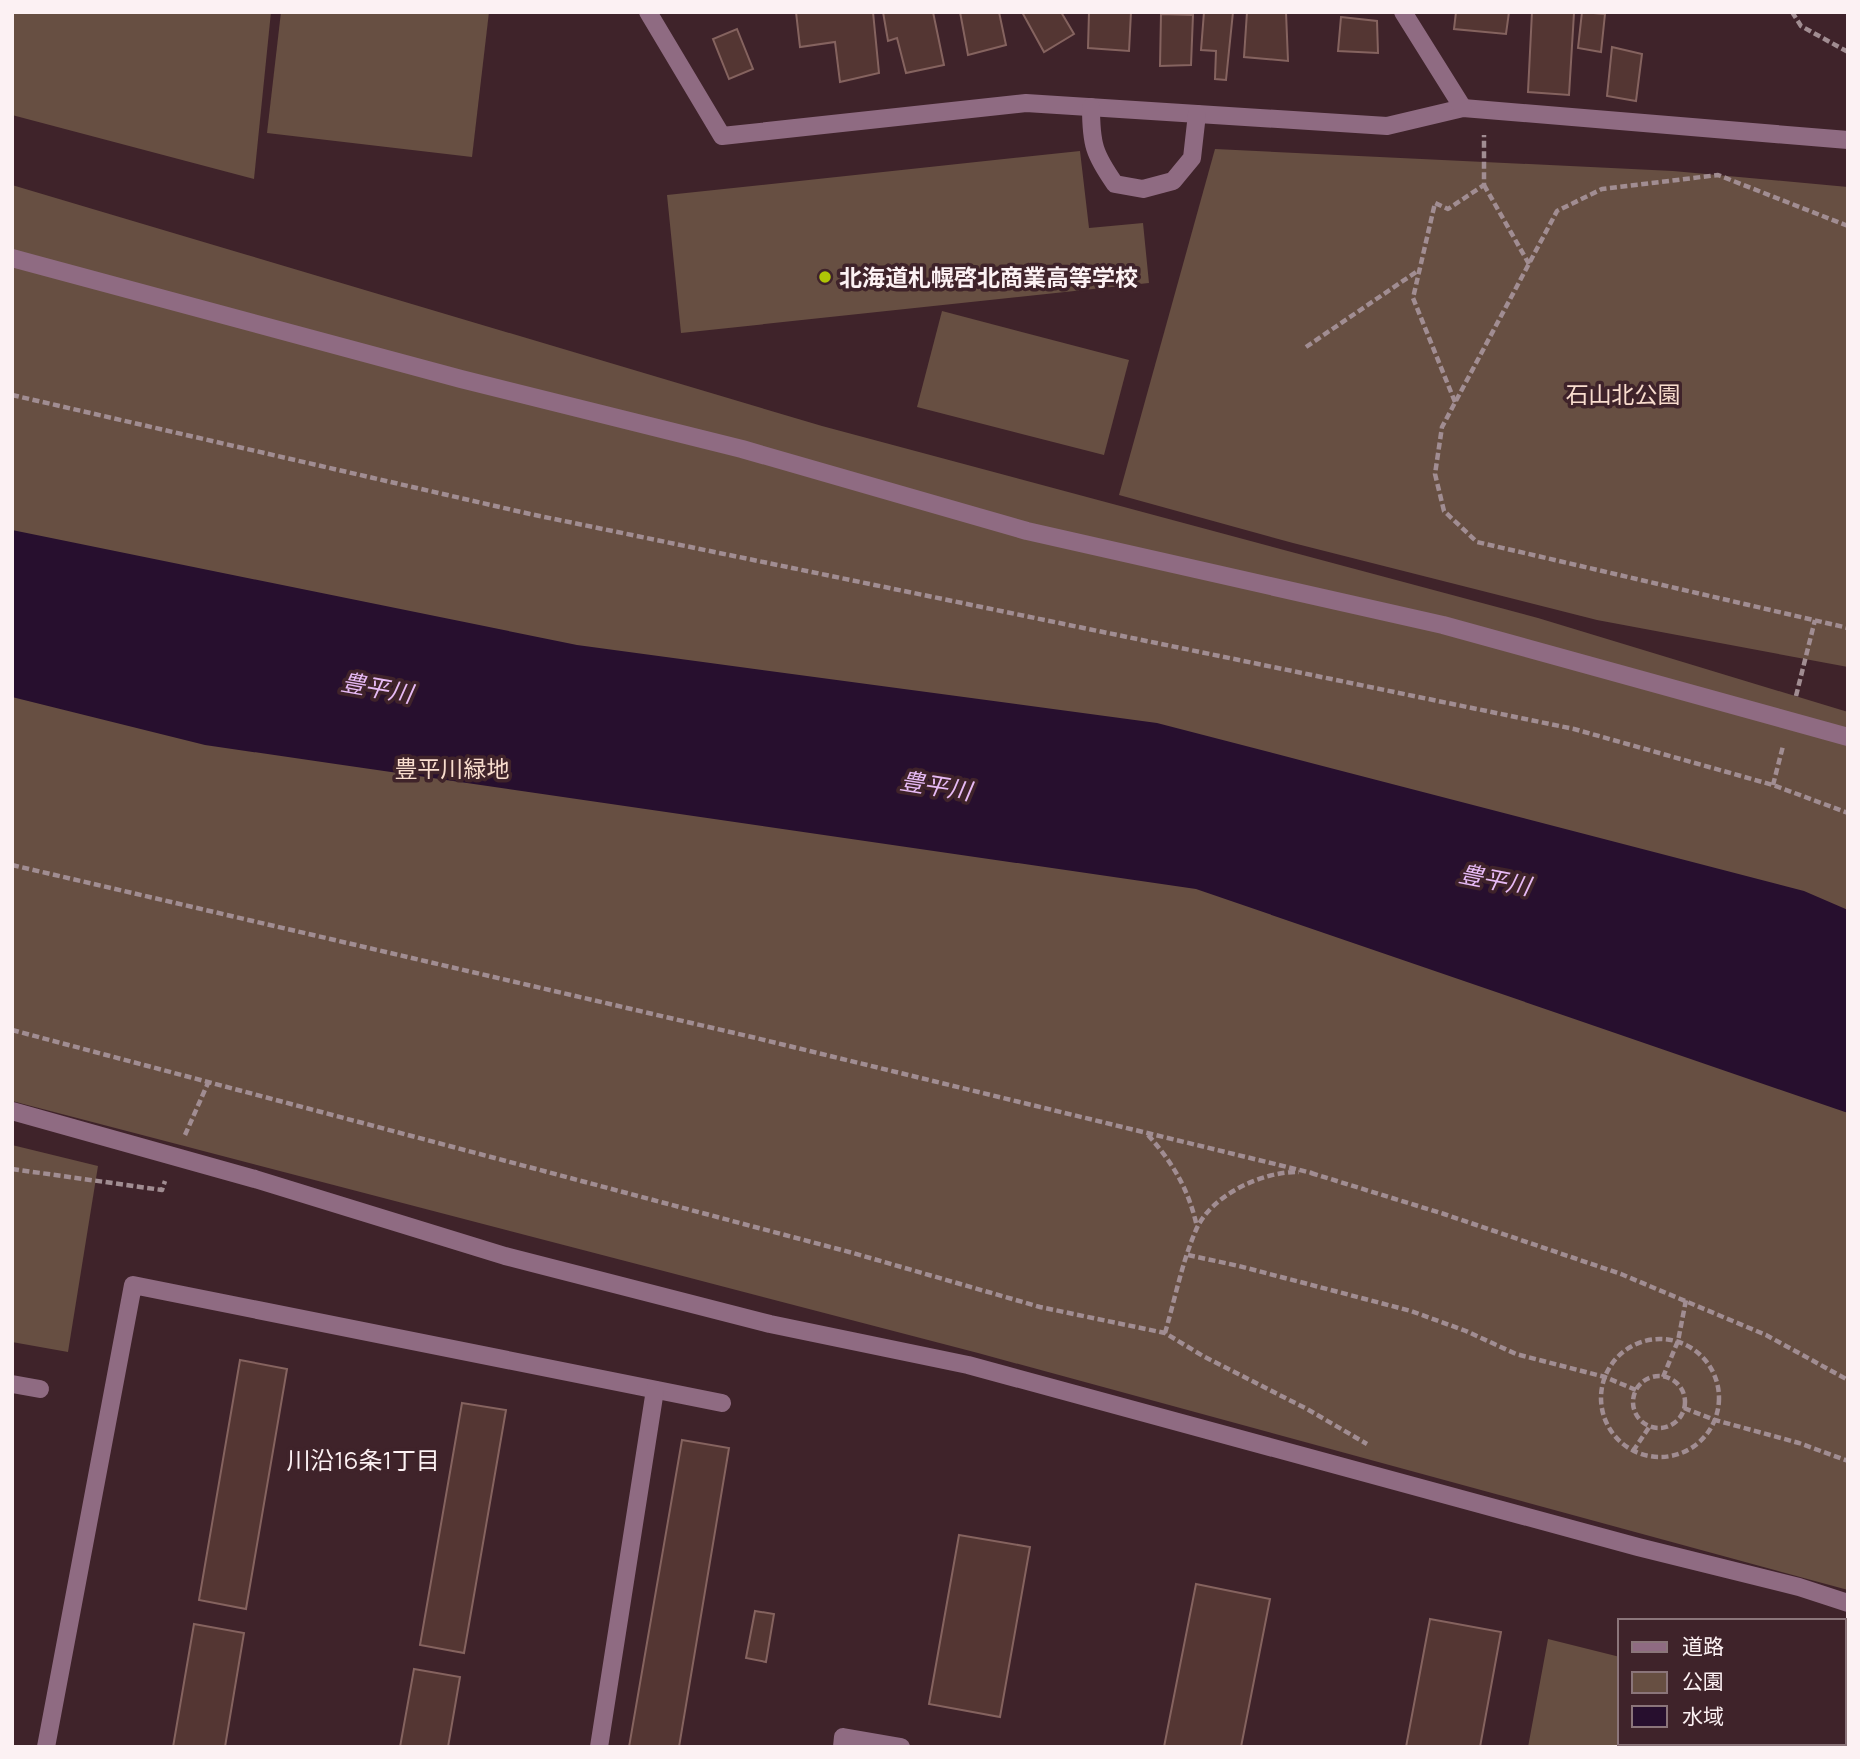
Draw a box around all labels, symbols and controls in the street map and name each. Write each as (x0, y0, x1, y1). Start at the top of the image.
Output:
place label: 北海道札幌啓北商業高等学校 (839, 261, 1138, 293)
marker: 北海道札幌啓北商業高等学校 (817, 269, 833, 285)
park label: 石山北公園 (1566, 378, 1681, 410)
water label: 豊平川 (339, 664, 418, 710)
park label: 豊平川緑地 (395, 752, 510, 784)
water label: 豊平川 (898, 763, 977, 807)
water label: 豊平川 (1457, 856, 1536, 903)
district label: 川沿16条1丁目 (286, 1443, 440, 1476)
legend (1618, 1619, 1846, 1745)
text: 道路 (1682, 1632, 1724, 1660)
text: 公園 (1682, 1667, 1724, 1695)
text: 水域 (1682, 1702, 1724, 1730)

